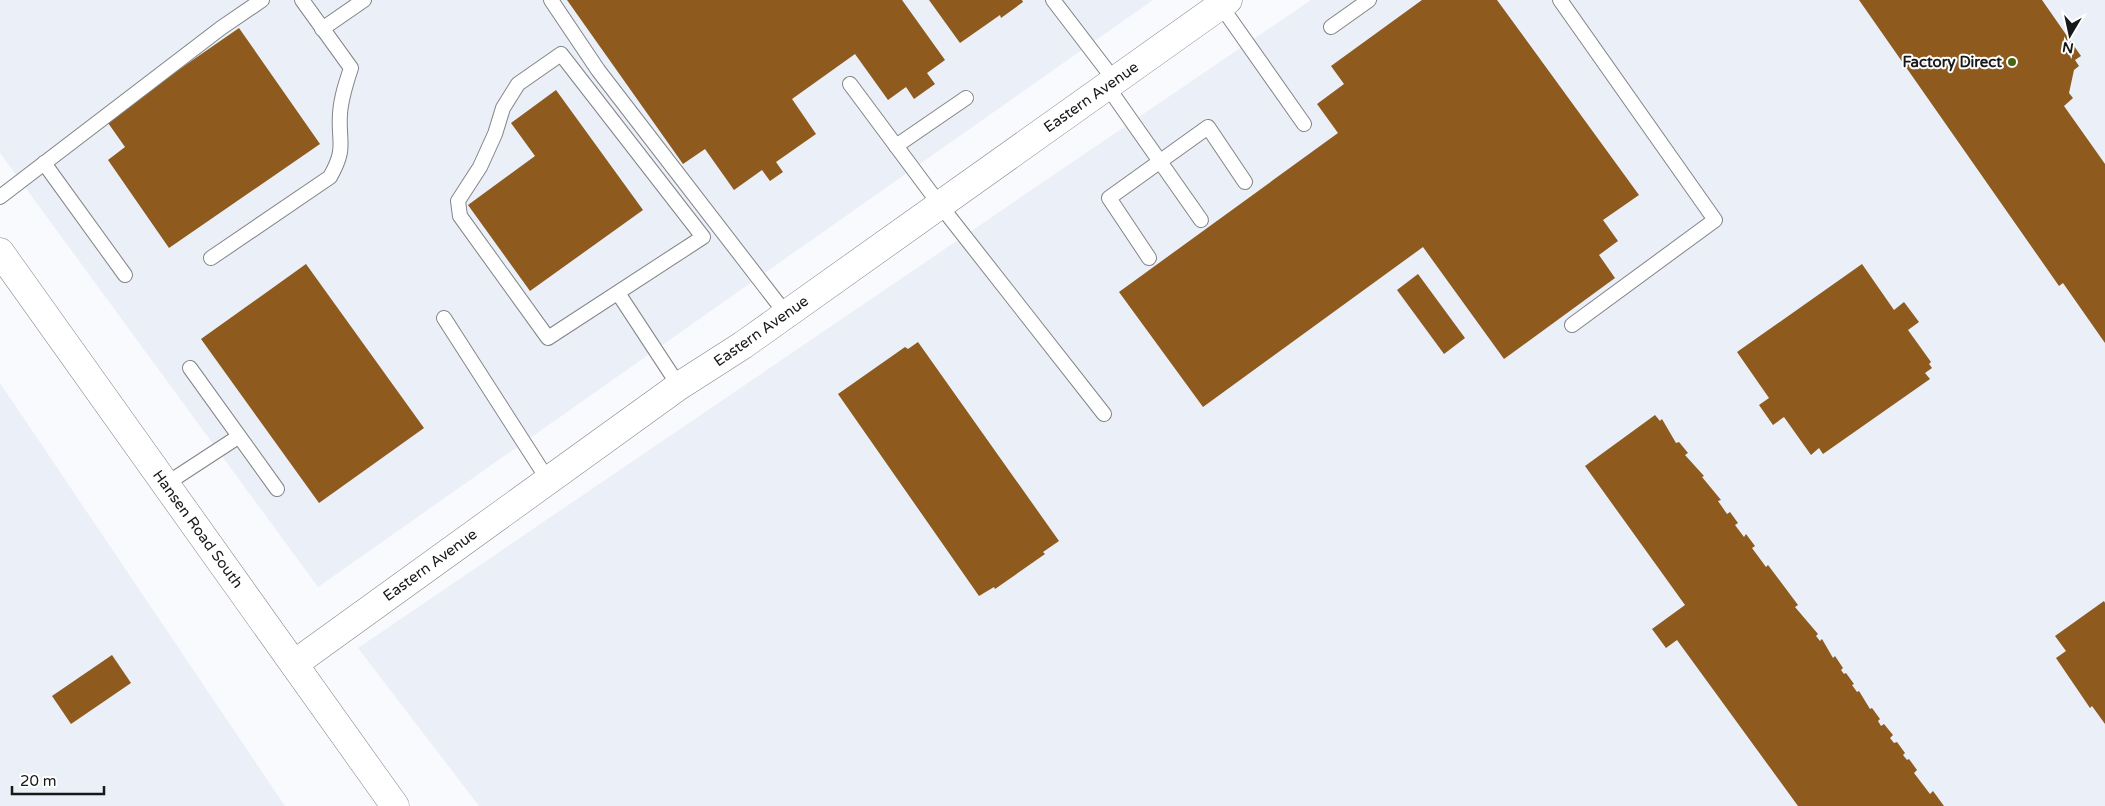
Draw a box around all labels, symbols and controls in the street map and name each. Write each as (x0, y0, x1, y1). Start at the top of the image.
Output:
north arrow (2045, 10, 2095, 60)
text: N (2061, 38, 2075, 57)
place label: Factory Direct (1903, 53, 2002, 72)
marker: Factory Direct (2006, 56, 2018, 68)
street label: Eastern Avenue (1040, 58, 1142, 136)
street label: Eastern Avenue (710, 292, 812, 370)
street label: Hansen Road South (149, 466, 247, 592)
street label: Eastern Avenue (380, 525, 480, 605)
scale bar (12, 764, 105, 796)
text: 20 m (20, 772, 57, 790)

